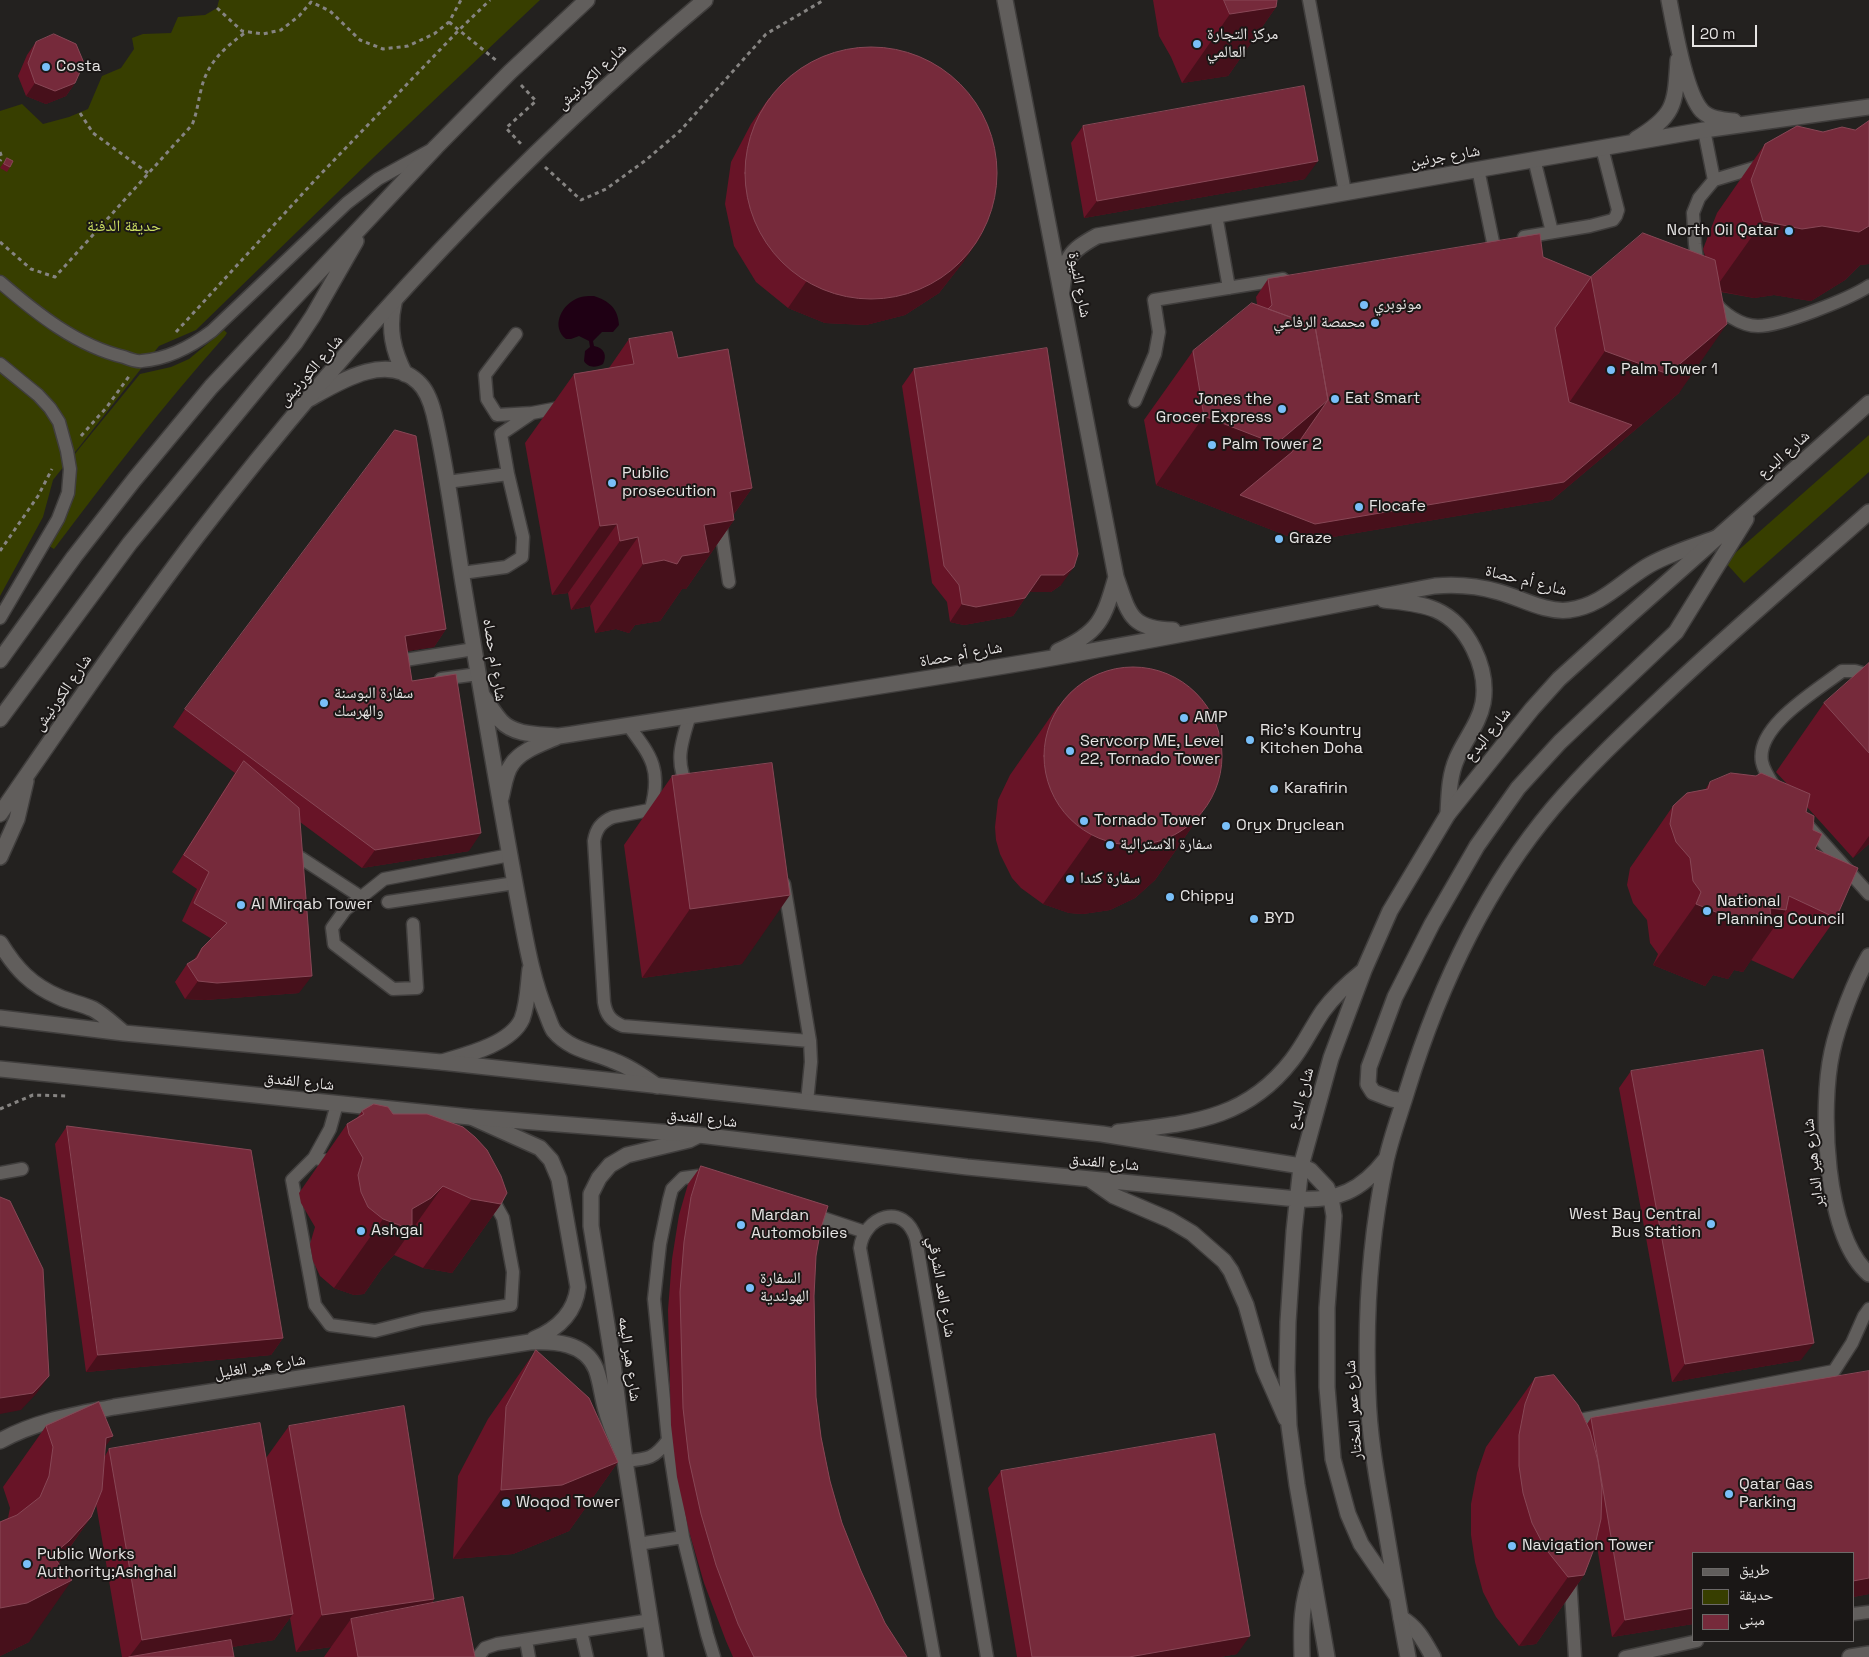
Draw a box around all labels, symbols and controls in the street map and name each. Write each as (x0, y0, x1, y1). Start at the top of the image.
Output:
scale bar (1694, 15, 1759, 47)
text: 20 m (1700, 24, 1735, 43)
place label: مركز التجارة العالمي (1207, 25, 1278, 63)
marker: مركز التجارة العالمي (1191, 38, 1203, 50)
street label: شارع الكورنيش (553, 40, 631, 114)
place label: Costa (56, 57, 101, 77)
marker: Costa (40, 61, 52, 73)
street label: شارع جرنين (1409, 141, 1481, 173)
park label: حديقة الدفنة (87, 217, 161, 237)
place label: North Oil Qatar (1667, 221, 1779, 241)
marker: North Oil Qatar (1783, 225, 1795, 237)
street label: شارع النيوة (1063, 251, 1095, 319)
place label: مونوبري (1374, 295, 1421, 315)
marker: مونوبري (1358, 299, 1370, 311)
place label: محمصة الرفاعي (1273, 313, 1365, 333)
marker: محمصة الرفاعي (1369, 317, 1381, 329)
street label: شارع الكورنيش (275, 331, 347, 411)
place label: Palm Tower 1 (1621, 360, 1718, 380)
marker: Palm Tower 1 (1605, 364, 1617, 376)
place label: Eat Smart (1345, 389, 1420, 409)
place label: Jones the Grocer Express (1156, 390, 1272, 428)
marker: Eat Smart (1329, 393, 1341, 405)
marker: Jones the Grocer Express (1276, 403, 1288, 415)
street label: شارع البدع (1754, 427, 1814, 483)
place label: Palm Tower 2 (1222, 435, 1322, 455)
marker: Palm Tower 2 (1206, 439, 1218, 451)
place label: Public prosecution (622, 464, 716, 502)
marker: Public prosecution (606, 477, 618, 489)
place label: Flocafe (1369, 497, 1426, 517)
marker: Flocafe (1353, 501, 1365, 513)
place label: Graze (1289, 529, 1332, 549)
marker: Graze (1273, 533, 1285, 545)
street label: شارع أم حصاة (1483, 562, 1569, 600)
street label: شارع ام حصاه (478, 617, 510, 703)
street label: شارع أم حصاة (918, 638, 1004, 672)
street label: شارع الكورنيش (30, 651, 96, 735)
place label: سفارة البوسنة والهرسك (334, 684, 413, 722)
marker: سفارة البوسنة والهرسك (318, 697, 330, 709)
street label: شارع البدع (1461, 704, 1515, 766)
place label: AMP (1194, 708, 1228, 728)
marker: AMP (1178, 712, 1190, 724)
place label: Ric's Kountry Kitchen Doha (1260, 721, 1363, 759)
place label: Servcorp ME, Level 22, Tornado Tower (1080, 732, 1224, 770)
marker: Ric's Kountry Kitchen Doha (1244, 734, 1256, 746)
marker: Servcorp ME, Level 22, Tornado Tower (1064, 745, 1076, 757)
place label: Karafirin (1284, 779, 1348, 799)
marker: Karafirin (1268, 783, 1280, 795)
place label: Tornado Tower (1094, 811, 1207, 831)
marker: Tornado Tower (1078, 815, 1090, 827)
place label: Oryx Dryclean (1236, 816, 1345, 836)
marker: Oryx Dryclean (1220, 820, 1232, 832)
place label: سفارة الاسترالية (1120, 835, 1213, 855)
marker: سفارة الاسترالية (1104, 839, 1116, 851)
place label: سفارة كندا (1080, 869, 1140, 889)
marker: سفارة كندا (1064, 873, 1076, 885)
place label: Chippy (1180, 887, 1234, 907)
marker: Chippy (1164, 891, 1176, 903)
place label: National Planning Council (1717, 892, 1845, 930)
place label: Al Mirqab Tower (251, 895, 372, 915)
marker: Al Mirqab Tower (235, 899, 247, 911)
marker: National Planning Council (1701, 905, 1713, 917)
place label: BYD (1264, 909, 1295, 929)
marker: BYD (1248, 913, 1260, 925)
street label: شارع البدع (1283, 1066, 1319, 1132)
street label: شارع الفندق (263, 1069, 335, 1095)
street label: شارع الفندق (666, 1106, 738, 1132)
street label: شارع هير الداير (1799, 1117, 1829, 1209)
street label: شارع الفندق (1068, 1150, 1140, 1176)
place label: West Bay Central Bus Station (1569, 1205, 1701, 1243)
place label: Mardan Automobiles (751, 1206, 848, 1244)
marker: West Bay Central Bus Station (1705, 1218, 1717, 1230)
marker: Mardan Automobiles (735, 1219, 747, 1231)
place label: Ashgal (371, 1221, 423, 1241)
marker: Ashgal (355, 1225, 367, 1237)
street label: شارع العد الشرقي (923, 1235, 959, 1339)
place label: السفارة الهولندية (760, 1269, 809, 1307)
marker: السفارة الهولندية (744, 1282, 756, 1294)
street label: شارع هير اليمه (614, 1315, 644, 1403)
street label: شارع هير الغليل (213, 1350, 307, 1384)
street label: شارع عمر المختار (1341, 1359, 1367, 1461)
place label: Qatar Gas Parking (1739, 1475, 1813, 1513)
marker: Qatar Gas Parking (1723, 1488, 1735, 1500)
place label: Woqod Tower (516, 1493, 620, 1513)
marker: Woqod Tower (500, 1497, 512, 1509)
place label: Navigation Tower (1522, 1536, 1654, 1556)
marker: Navigation Tower (1506, 1540, 1518, 1552)
place label: Public Works Authority;Ashghal (37, 1545, 177, 1583)
legend (1692, 1552, 1854, 1642)
marker: Public Works Authority;Ashghal (21, 1558, 33, 1570)
text: طريق (1739, 1560, 1770, 1579)
text: حديقة (1739, 1585, 1773, 1604)
text: مبنى (1739, 1610, 1765, 1629)

